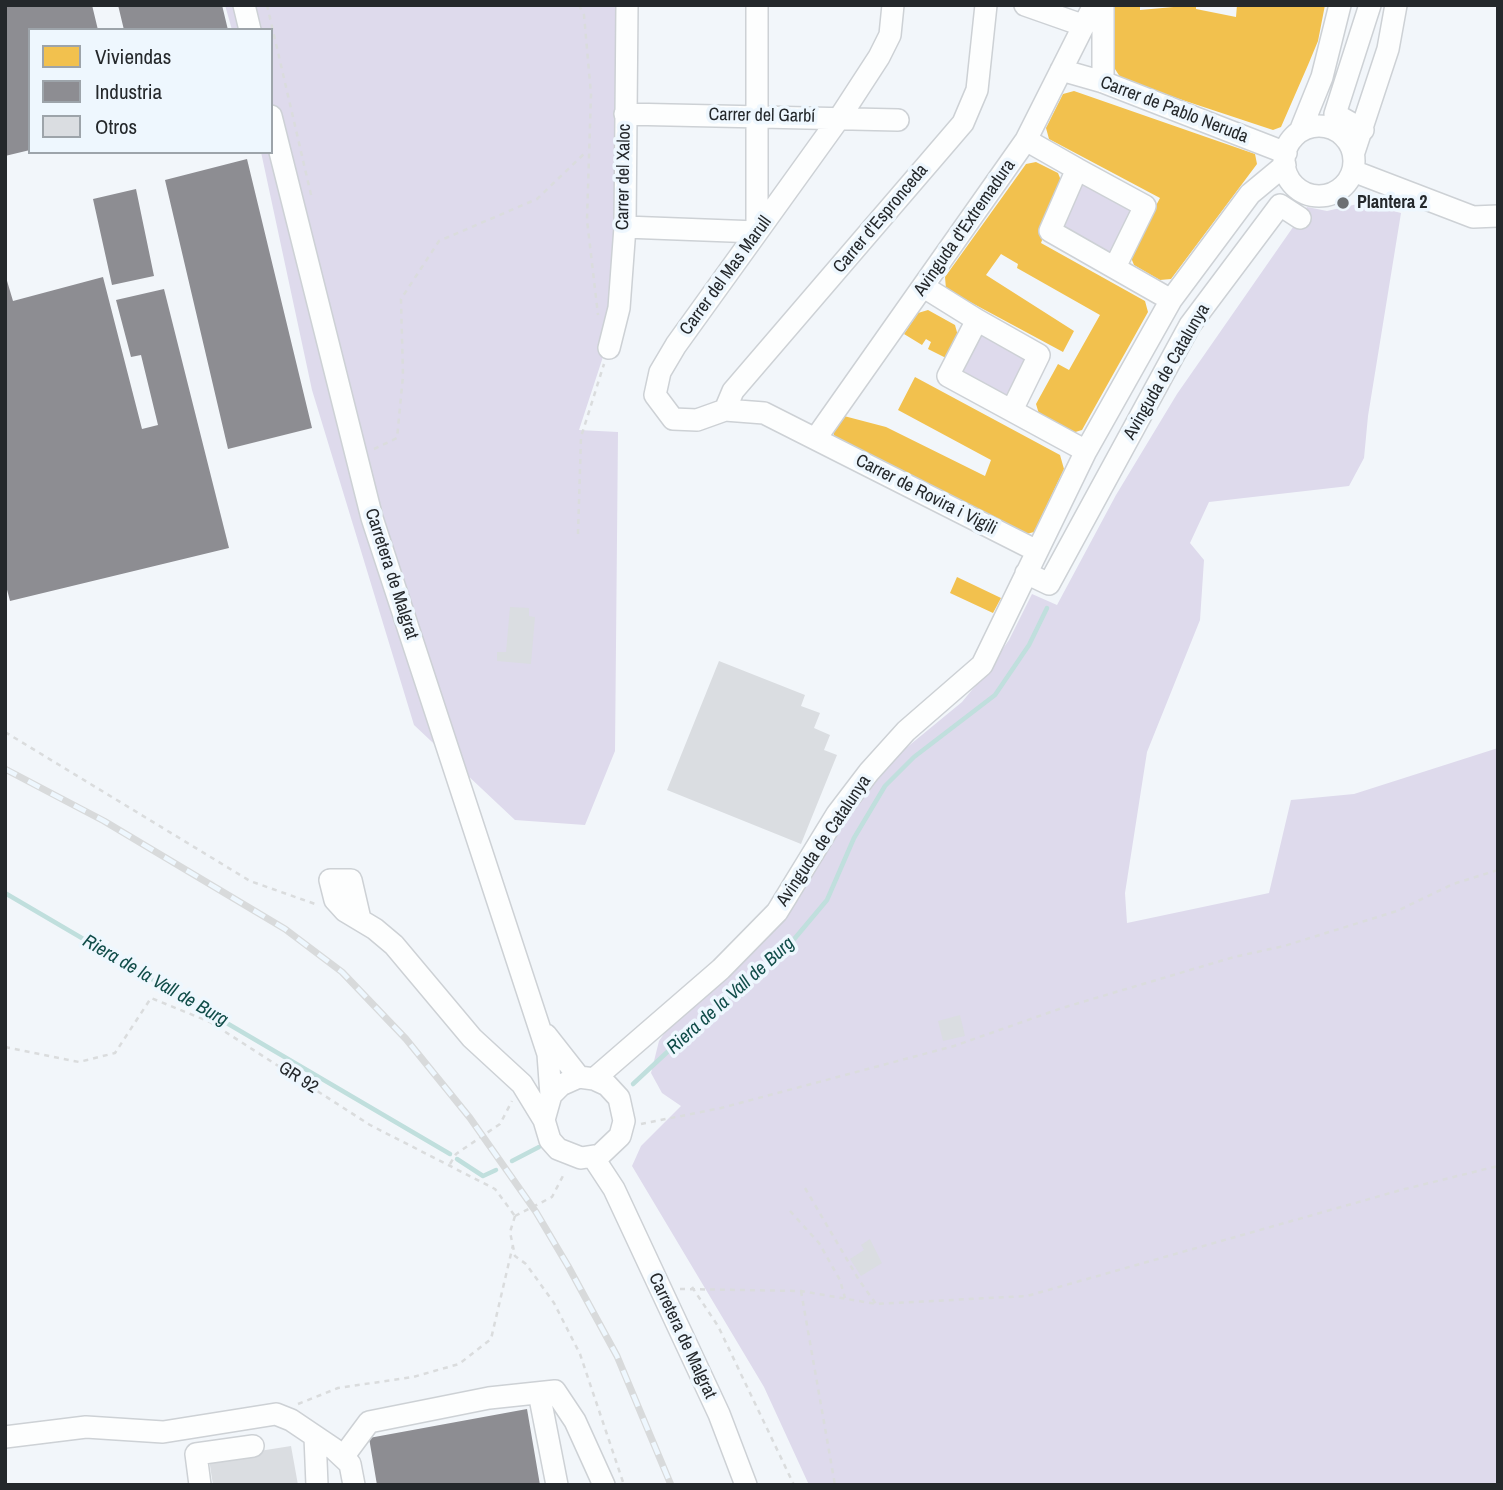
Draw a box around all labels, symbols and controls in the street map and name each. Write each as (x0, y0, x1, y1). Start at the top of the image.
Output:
legend (28, 28, 273, 154)
text: Viviendas (95, 42, 171, 71)
street label: Carrer de Pablo Neruda (1097, 72, 1251, 148)
text: Industria (95, 77, 162, 106)
street label: Carrer del Garbí (709, 104, 815, 128)
text: Otros (95, 112, 137, 141)
street label: Carrer del Xaloc (612, 124, 636, 230)
street label: Avinguda d'Extremadura (910, 156, 1020, 300)
street label: Carrer d'Espronceda (829, 160, 933, 278)
place label: Plantera 2 (1357, 192, 1428, 214)
marker: Plantera 2 (1335, 195, 1351, 211)
street label: Carrer del Mas Marull (676, 212, 776, 340)
street label: Avinguda de Catalunya (1119, 300, 1215, 444)
street label: Carrer de Rovira i Vigili (852, 450, 1000, 540)
street label: Carretera de Malgrat (360, 506, 422, 642)
street label: Avinguda de Catalunya (772, 771, 876, 911)
water label: Riera de la Vall de Burg (78, 930, 232, 1032)
water label: Riera de la Vall de Burg (662, 933, 800, 1059)
street label: GR 92 (274, 1057, 322, 1099)
street label: Carretera de Malgrat (643, 1270, 721, 1402)

